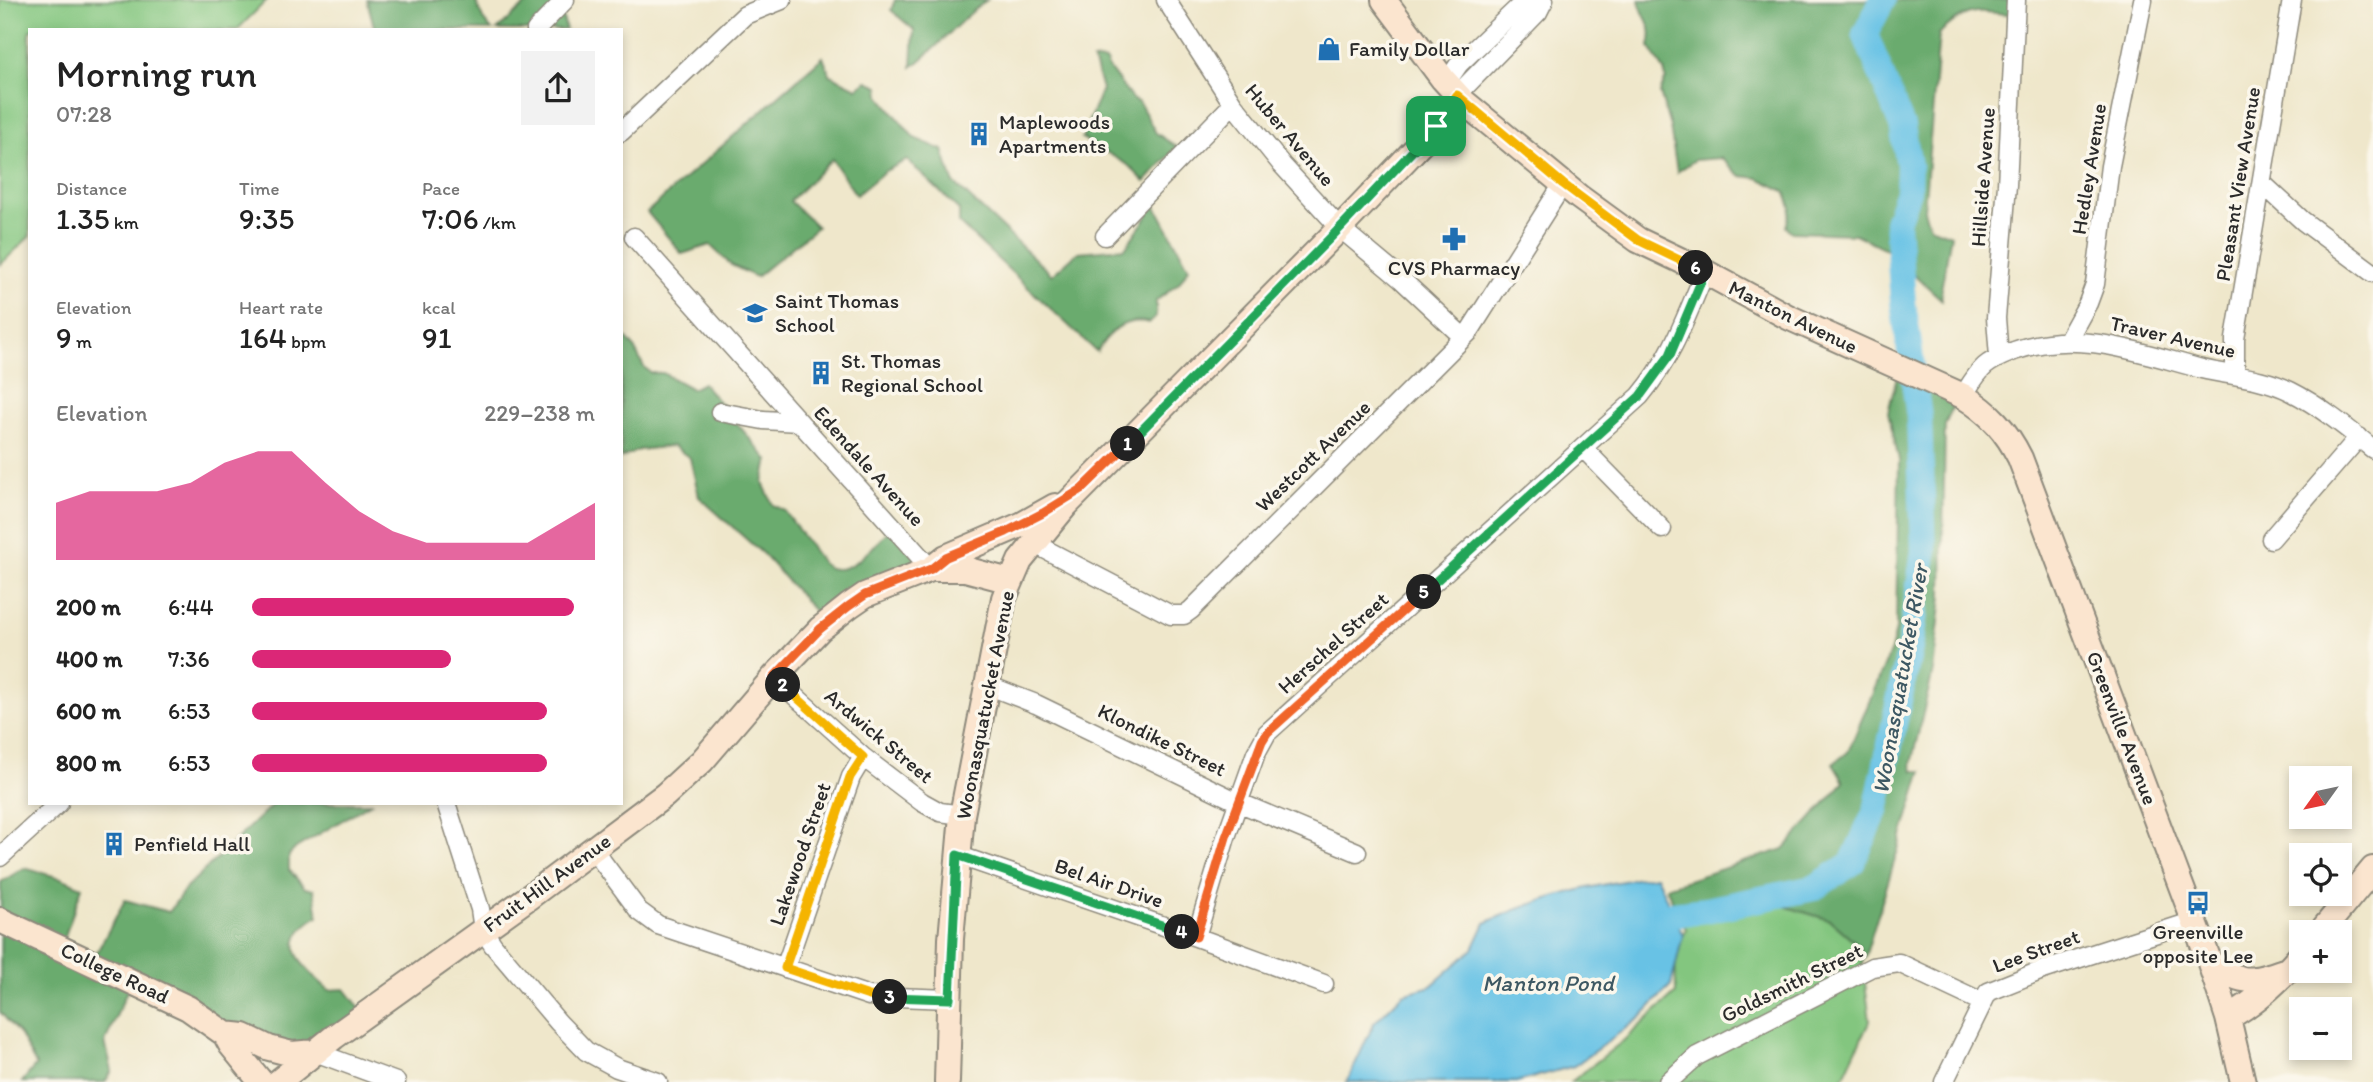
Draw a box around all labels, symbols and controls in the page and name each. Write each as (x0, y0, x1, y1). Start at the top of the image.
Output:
shop icon: Family Dollar (1315, 35, 1343, 63)
place label: Family Dollar (1349, 36, 1470, 61)
text: Morning run (56, 51, 257, 97)
button: share (521, 51, 595, 125)
street label: Huber Avenue (1240, 78, 1341, 191)
street label: Pleasant View Avenue (2210, 85, 2265, 283)
pin (1406, 96, 1466, 156)
text: 07:28 (56, 100, 112, 128)
street label: Hedley Avenue (2066, 102, 2111, 236)
street label: Hillside Avenue (1965, 106, 2000, 248)
icon: arrive (1417, 107, 1455, 145)
place label: Maplewoods Apartments (999, 109, 1110, 158)
building icon: Maplewoods Apartments (965, 120, 993, 148)
text: Distance (56, 177, 127, 200)
text: Time (239, 177, 280, 200)
text: Pace (422, 177, 460, 200)
text: 1.35 (56, 200, 109, 237)
text: 9:35 (239, 200, 294, 237)
text: 7:06 (422, 200, 479, 237)
text: km (109, 211, 139, 234)
text: /km (479, 211, 516, 234)
pharmacy icon: CVS Pharmacy (1440, 225, 1468, 253)
pin: 6 (1678, 250, 1714, 286)
place label: CVS Pharmacy (1388, 255, 1520, 280)
text: 6 (1690, 256, 1701, 279)
street label: Manton Avenue (1725, 275, 1862, 359)
place label: Saint Thomas School (775, 288, 899, 337)
text: Elevation (56, 296, 132, 319)
text: Heart rate (239, 296, 323, 319)
text: kcal (422, 296, 456, 319)
school or university icon: Saint Thomas School (741, 299, 769, 327)
street label: Traver Avenue (2108, 310, 2238, 363)
text: 9 (56, 319, 72, 356)
text: 164 (239, 319, 287, 356)
text: 91 (422, 319, 452, 356)
text: m (72, 330, 92, 353)
text: bpm (287, 330, 326, 353)
place label: St. Thomas Regional School (841, 348, 983, 397)
building icon: St. Thomas Regional School (807, 359, 835, 387)
street label: Westcott Avenue (1250, 394, 1375, 517)
text: Elevation (56, 399, 147, 427)
text: 229–238 m (484, 399, 595, 427)
street label: Edendale Avenue (809, 400, 930, 531)
pin: 1 (1110, 426, 1146, 462)
text: 1 (1123, 432, 1132, 455)
water label: Woonasquatucket River (1866, 559, 1934, 796)
pin: 5 (1406, 574, 1442, 610)
text: 5 (1419, 580, 1428, 603)
street label: Herschel Street (1272, 586, 1393, 699)
street label: Woonasquatucket Avenue (950, 588, 1019, 822)
text: 200 m (56, 593, 121, 621)
text: 6:44 (168, 593, 213, 621)
text: 400 m (56, 645, 123, 673)
text: 7:36 (168, 645, 210, 673)
street label: Greenville Avenue (2082, 648, 2163, 808)
pin: 2 (766, 668, 800, 702)
text: 2 (778, 673, 788, 696)
street label: Ardwick Street (820, 683, 939, 788)
text: 600 m (56, 697, 121, 725)
text: 6:53 (168, 697, 210, 725)
street label: Klondike Street (1094, 698, 1231, 781)
text: 800 m (56, 749, 121, 777)
text: 6:53 (168, 749, 210, 777)
north arrow (2289, 766, 2352, 830)
map controls (2289, 766, 2352, 1060)
street label: Lakewood Street (763, 779, 836, 929)
street label: Fruit Hill Avenue (478, 828, 615, 937)
building icon: Penfield Hall (100, 830, 128, 858)
place label: Penfield Hall (134, 831, 250, 856)
button: locate (2289, 843, 2352, 906)
street label: Bel Air Drive (1052, 852, 1167, 913)
bus stop icon: Greenville opposite Lee (2184, 889, 2212, 917)
pin: 4 (1164, 914, 1200, 950)
place label: Greenville opposite Lee (2142, 919, 2254, 968)
text: 4 (1176, 920, 1187, 943)
button: + (2289, 920, 2352, 983)
street label: Lee Street (1989, 923, 2083, 978)
street label: College Road (57, 936, 174, 1009)
street label: Goldsmith Street (1717, 937, 1867, 1028)
water label: Manton Pond (1482, 969, 1617, 997)
pin: 3 (872, 979, 908, 1014)
text: 3 (884, 985, 895, 1008)
button: − (2289, 997, 2352, 1060)

